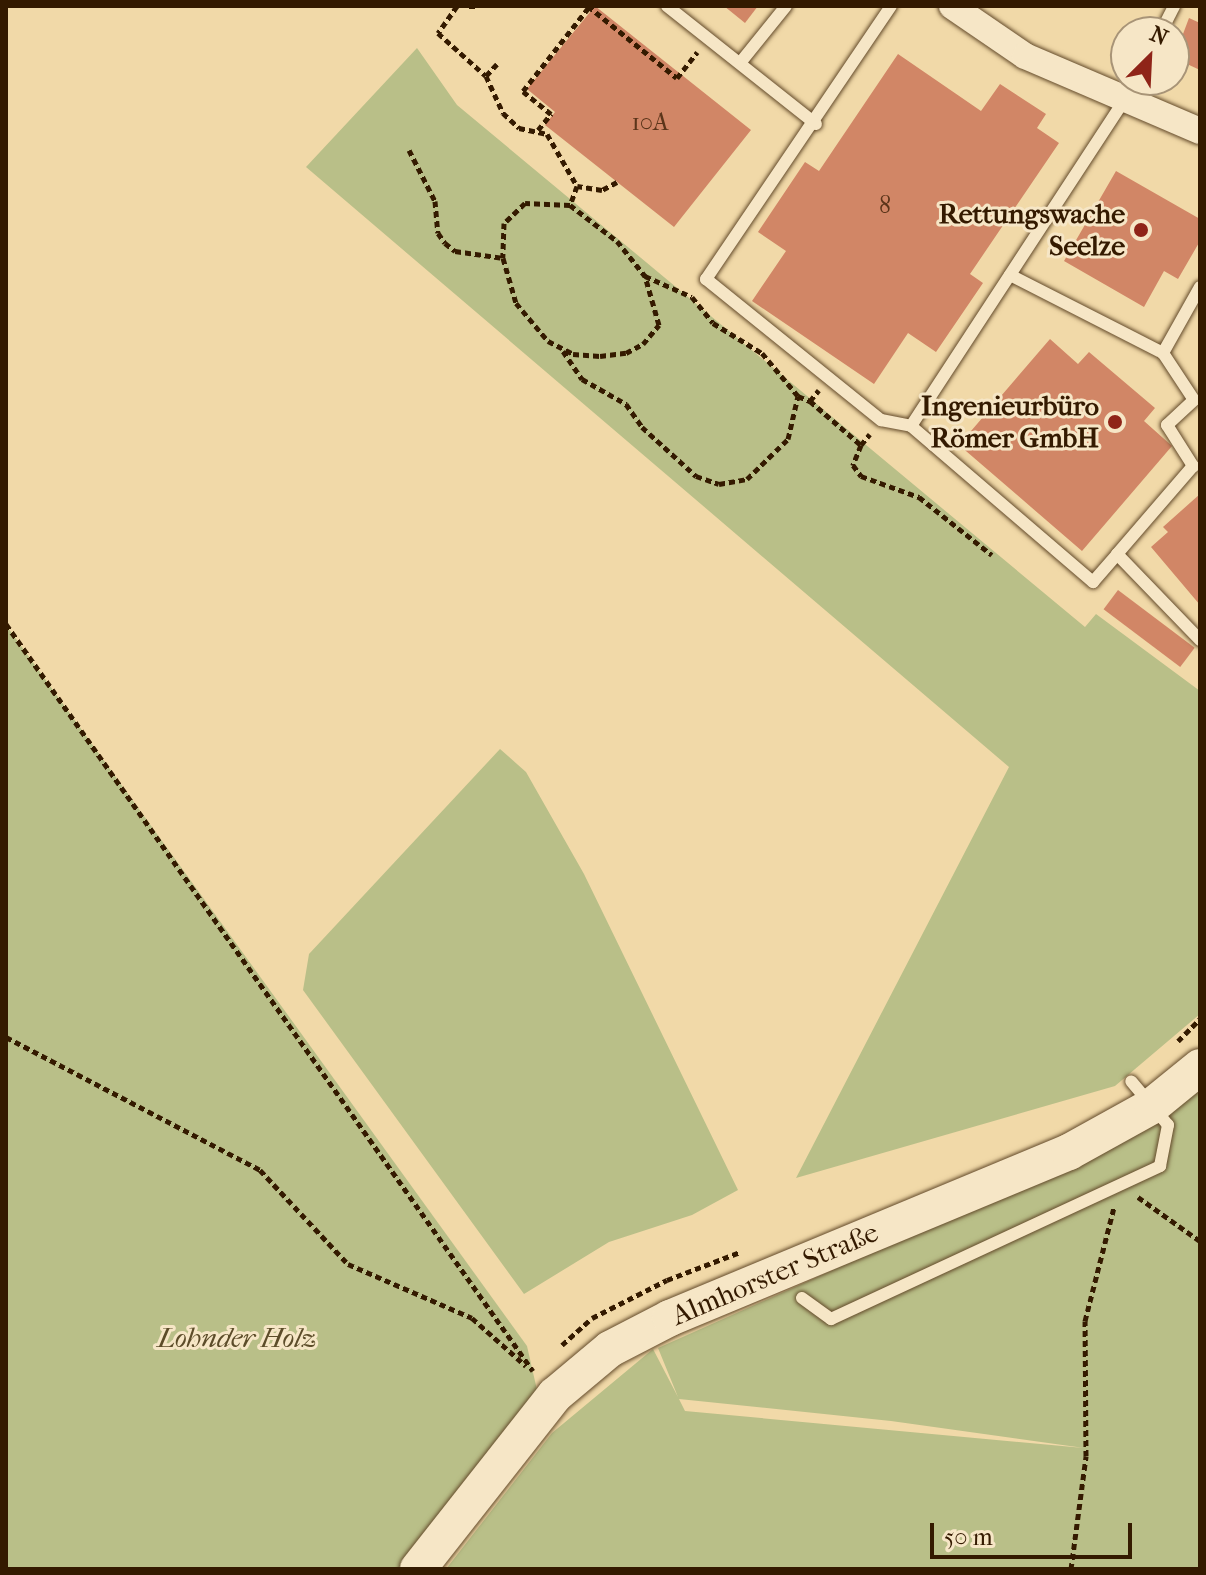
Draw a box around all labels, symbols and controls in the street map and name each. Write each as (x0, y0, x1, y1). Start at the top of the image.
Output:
north arrow (1110, 16, 1190, 96)
text: N (1146, 21, 1172, 51)
house number: 10A (631, 109, 669, 137)
house number: 8 (879, 192, 891, 220)
place label: Rettungswache Seelze (939, 197, 1125, 263)
marker: Rettungswache Seelze (1132, 221, 1150, 239)
place label: Ingenieurbüro Römer GmbH (921, 389, 1099, 455)
marker: Ingenieurbüro Römer GmbH (1106, 413, 1124, 431)
street label: Almhorster Straße (667, 1215, 883, 1333)
park label: Lohnder Holz (157, 1321, 317, 1355)
scale bar (934, 1507, 1136, 1557)
text: 50 m (944, 1523, 993, 1551)

